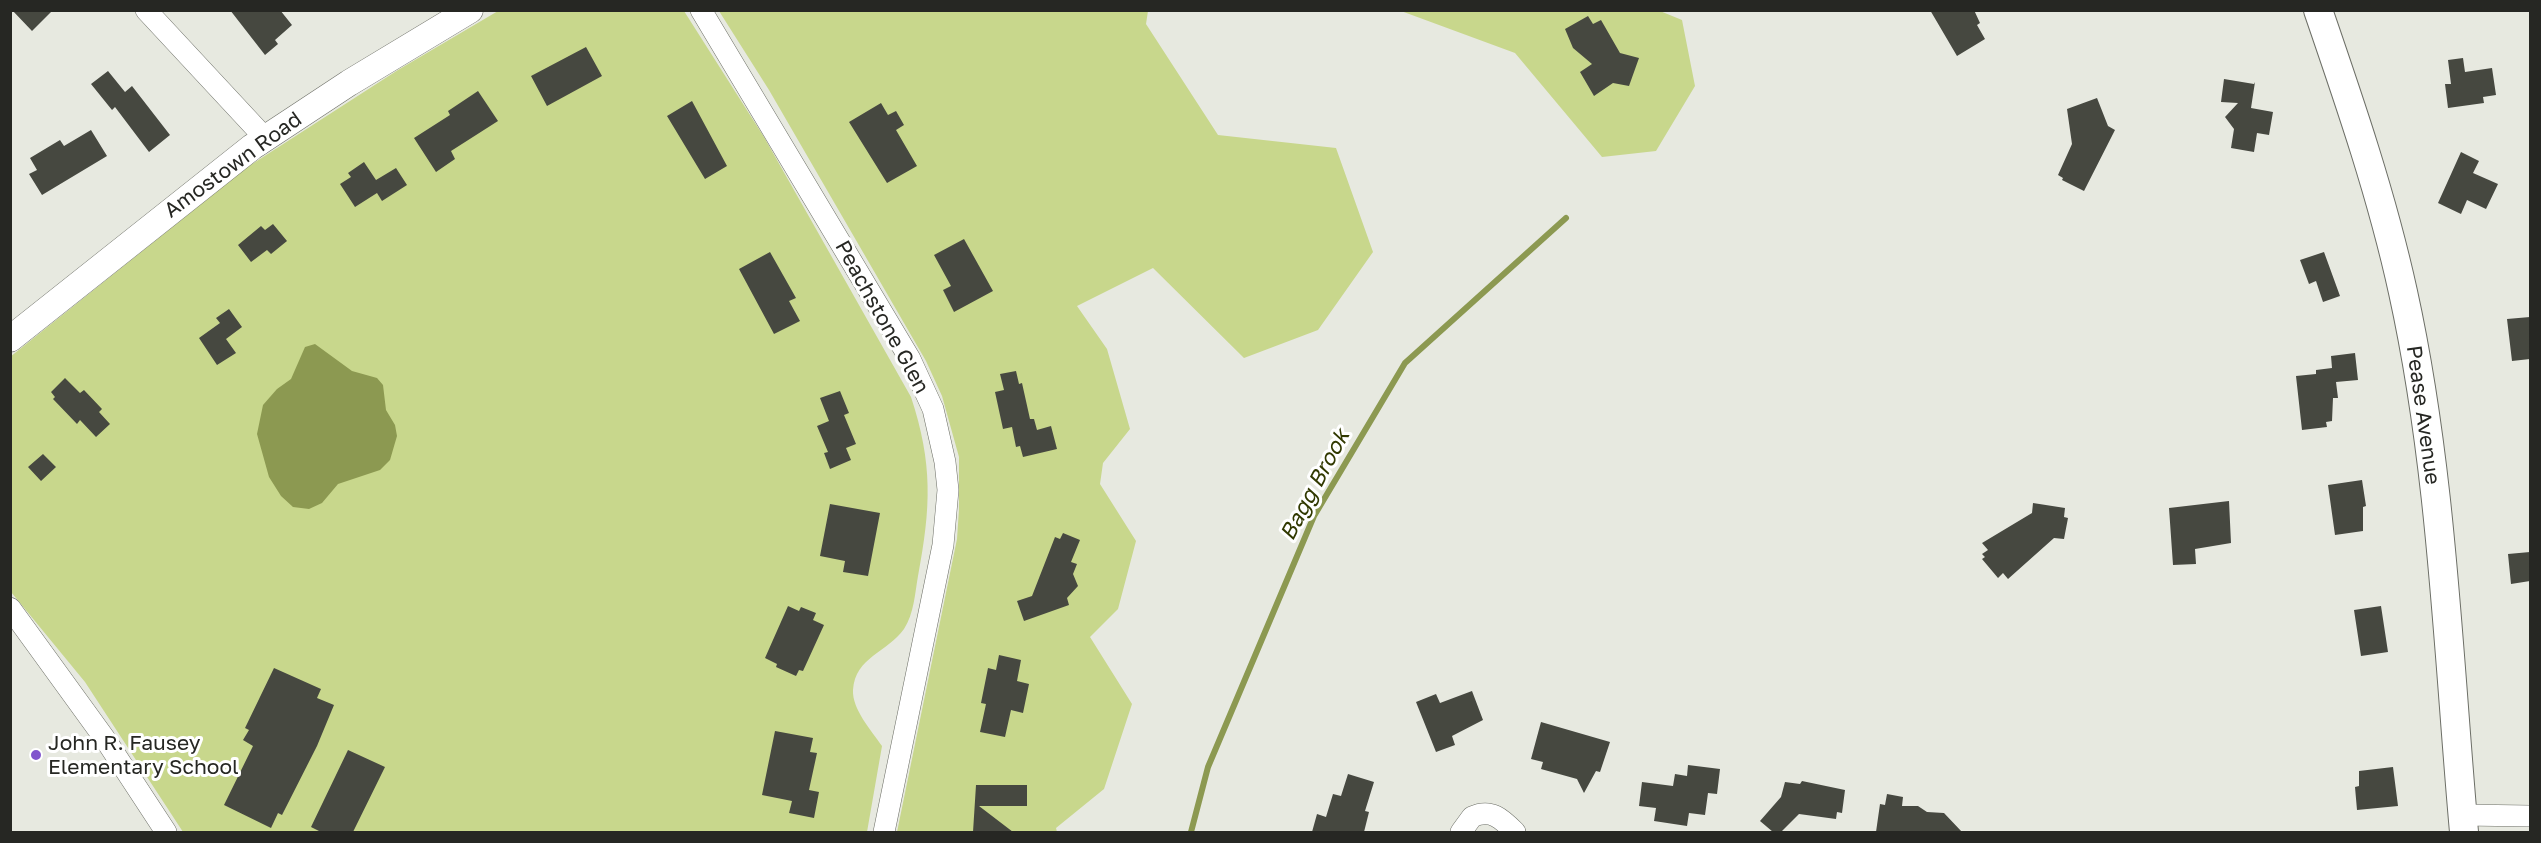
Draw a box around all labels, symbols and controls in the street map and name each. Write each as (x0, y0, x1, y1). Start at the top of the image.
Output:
street label: Amostown Road (159, 107, 307, 223)
street label: Peachstone Glen (830, 236, 934, 398)
street label: Pease Avenue (2401, 344, 2445, 486)
water label: Bagg Brook (1275, 425, 1355, 545)
place label: John R. Fausey Elementary School (48, 730, 239, 780)
marker: John R. Fausey Elementary School (29, 748, 43, 762)

